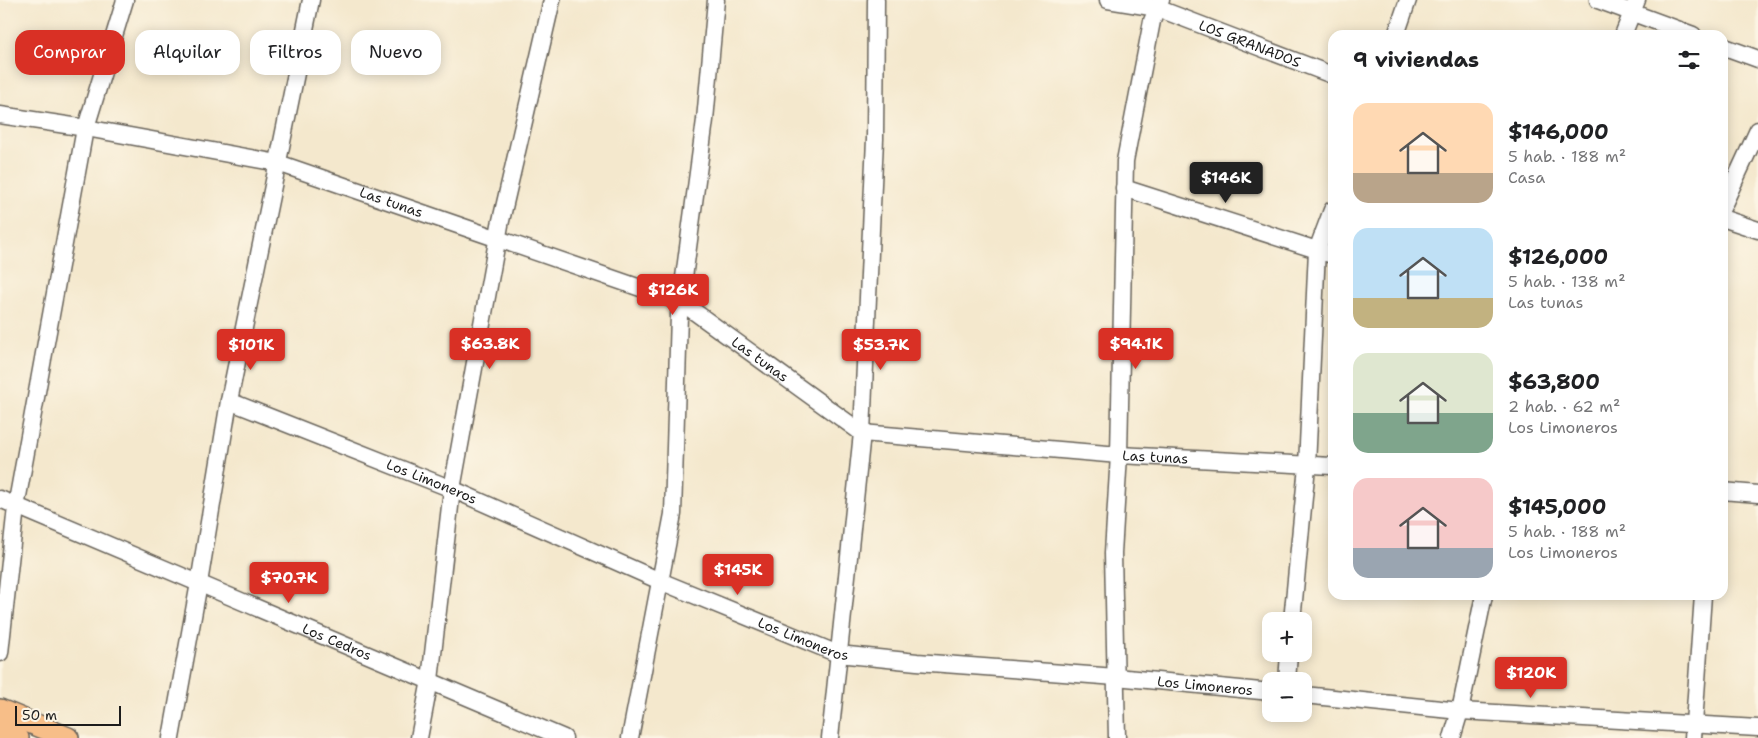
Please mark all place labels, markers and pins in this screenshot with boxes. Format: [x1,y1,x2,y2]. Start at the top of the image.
pin: $146K [1191,162,1261,204]
pin: $126K [638,274,708,316]
pin: $101K [216,328,286,371]
pin: $63.8K [449,328,531,370]
pin: $53.7K [840,328,922,371]
pin: $94.1K [1095,328,1177,370]
pin: $145K [703,554,773,596]
pin: $70.7K [248,562,330,604]
pin: $120K [1496,656,1566,699]

